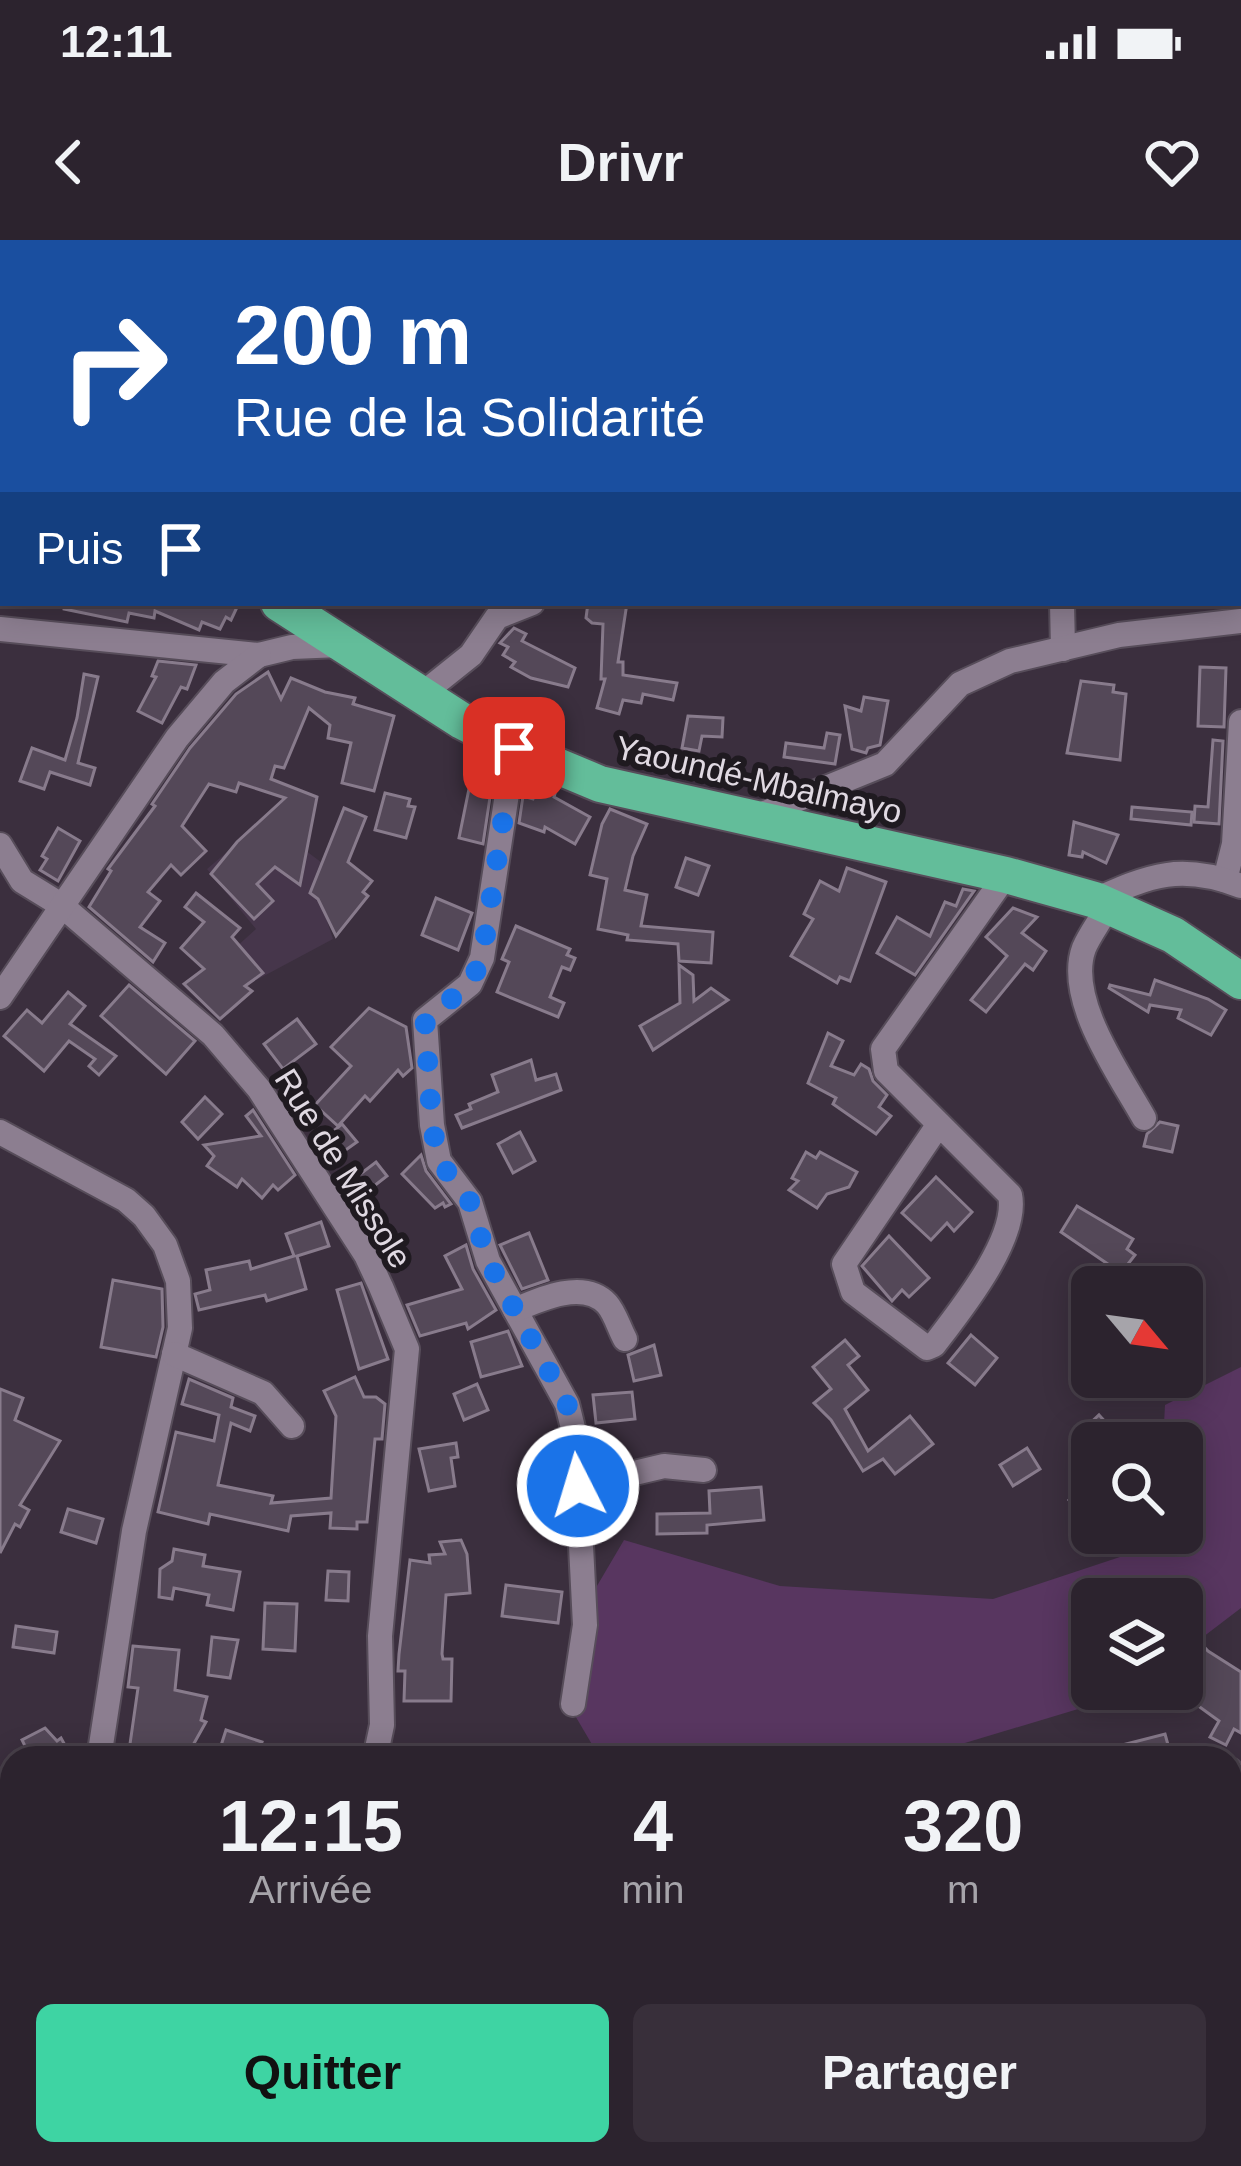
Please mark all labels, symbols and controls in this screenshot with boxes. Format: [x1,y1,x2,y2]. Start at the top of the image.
text: 12:11 [60,16,173,67]
icon: back [36,129,102,195]
icon: heart [1139,129,1205,195]
text: Drivr [557,132,684,192]
icon: right [36,288,192,444]
text: 200 m [234,288,472,382]
text: Rue de la Solidarité [234,387,705,447]
icon: arrive [148,516,214,582]
text: Puis [36,523,124,574]
pin [463,697,565,799]
icon: arrive [481,715,547,781]
street label: Yaoundé-Mbalmayo [612,729,906,830]
street label: Rue de Missole [268,1062,420,1275]
north arrow [1071,1266,1203,1398]
map controls [1071,1266,1203,1710]
button: search [1071,1422,1203,1554]
position arrow [515,1423,641,1549]
button: layers [1071,1578,1203,1710]
text: 12:15 [219,1786,403,1866]
text: 4 [633,1786,673,1866]
text: 320 [903,1786,1023,1866]
text: Arrivée [249,1868,373,1911]
text: min [622,1868,684,1911]
text: m [947,1868,979,1911]
button: Quitter [36,2004,609,2142]
button: Partager [633,2004,1206,2142]

